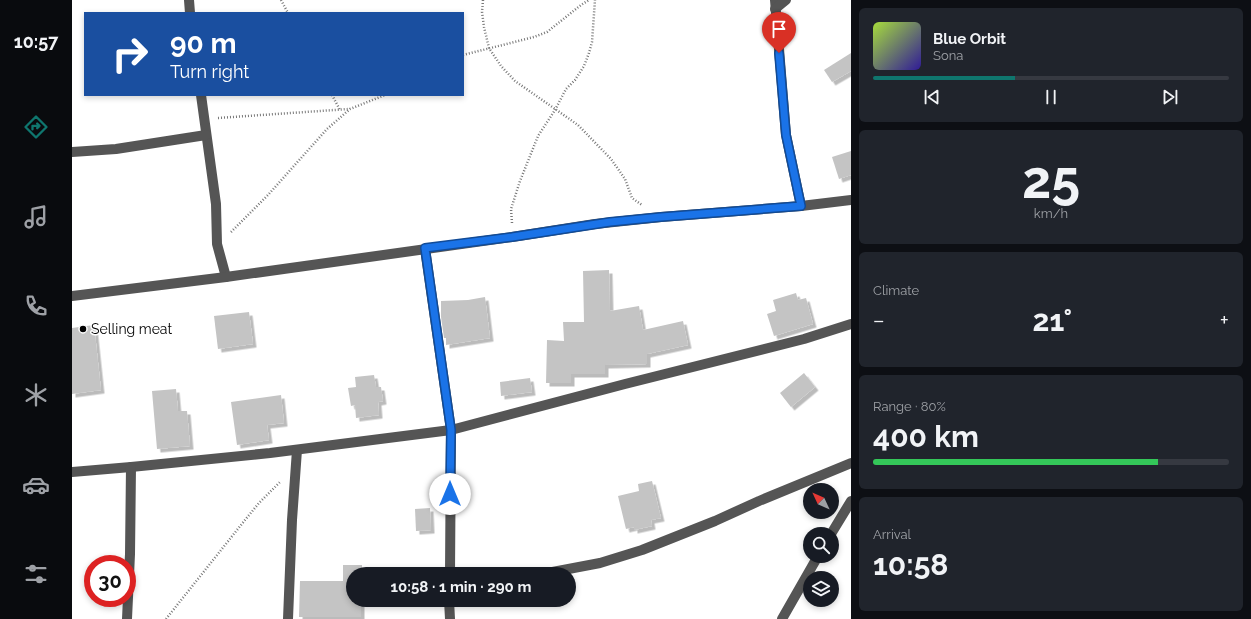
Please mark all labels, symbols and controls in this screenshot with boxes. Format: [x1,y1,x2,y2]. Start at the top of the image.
pin [762,12,796,53]
icon: arrive [768,18,790,40]
text: 90 m [170,27,236,60]
icon: right [104,28,156,80]
text: Blue Orbit [933,30,1006,48]
text: 10:57 [14,31,58,52]
text: Sona [933,48,963,63]
text: Turn right [170,61,249,82]
icon: previous [921,86,943,108]
icon: pause [1040,86,1062,108]
icon: next [1159,86,1181,108]
icon: directions [22,113,50,141]
text: 25 [1022,149,1080,210]
icon: music [22,203,50,231]
text: km/h [1034,206,1068,221]
text: Climate [873,283,919,298]
icon: phone [22,292,50,320]
text: 21° [1033,303,1072,338]
text: − [873,307,885,333]
text: + [1220,307,1229,333]
place label: Selling meat [91,321,172,337]
marker: Selling meat [78,324,88,334]
icon: climate [22,381,50,409]
text: Range · 80% [873,399,946,414]
text: 400 km [873,419,979,454]
icon: car [22,471,50,499]
position arrow [429,473,471,515]
north arrow [803,483,839,519]
map controls [803,483,839,607]
button: search [803,527,839,563]
text: Arrival [873,527,911,542]
text: 10:58 [873,547,948,582]
speed limit sign: 30 [84,555,136,607]
icon: filters [22,560,50,588]
button: layers [803,571,839,607]
text: 10:58 · 1 min · 290 m [391,578,531,596]

